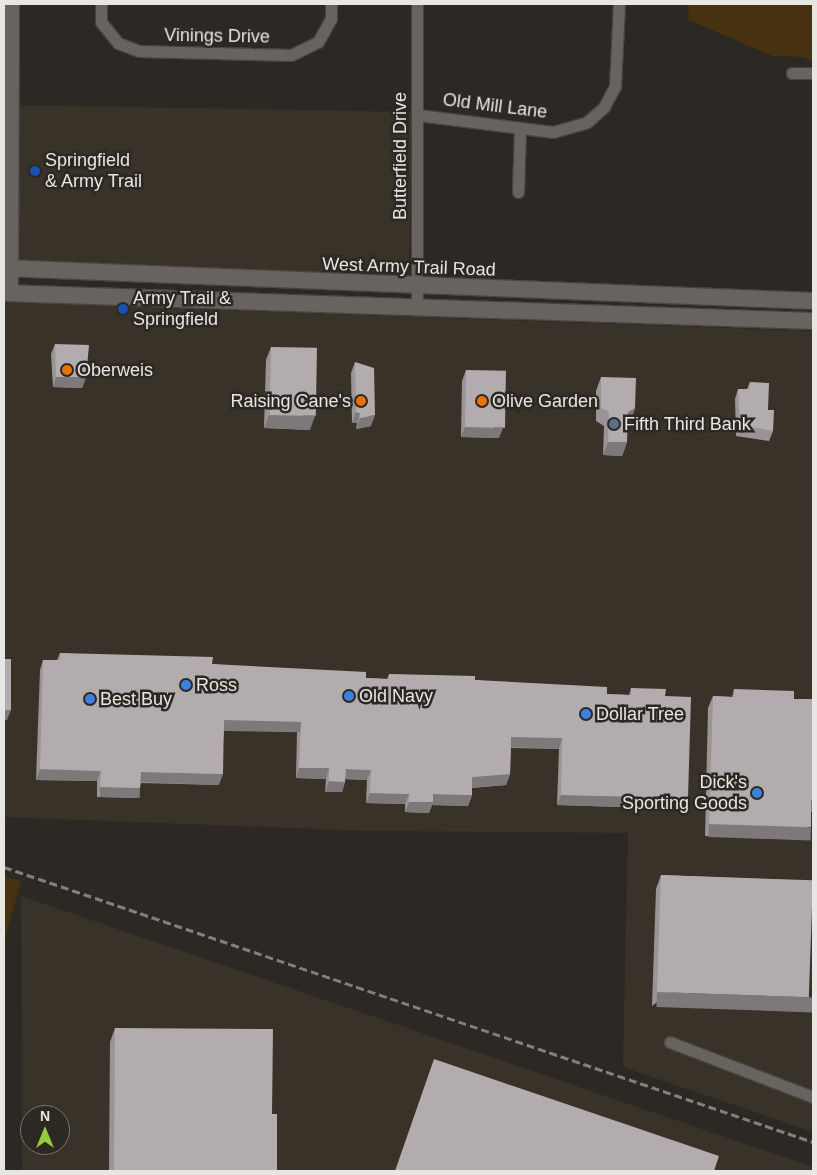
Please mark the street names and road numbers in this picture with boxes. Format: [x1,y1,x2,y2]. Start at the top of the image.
street label: Vinings Drive [164,24,270,48]
street label: Old Mill Lane [442,89,548,123]
street label: Butterfield Drive [389,92,411,220]
street label: West Army Trail Road [321,253,497,281]

